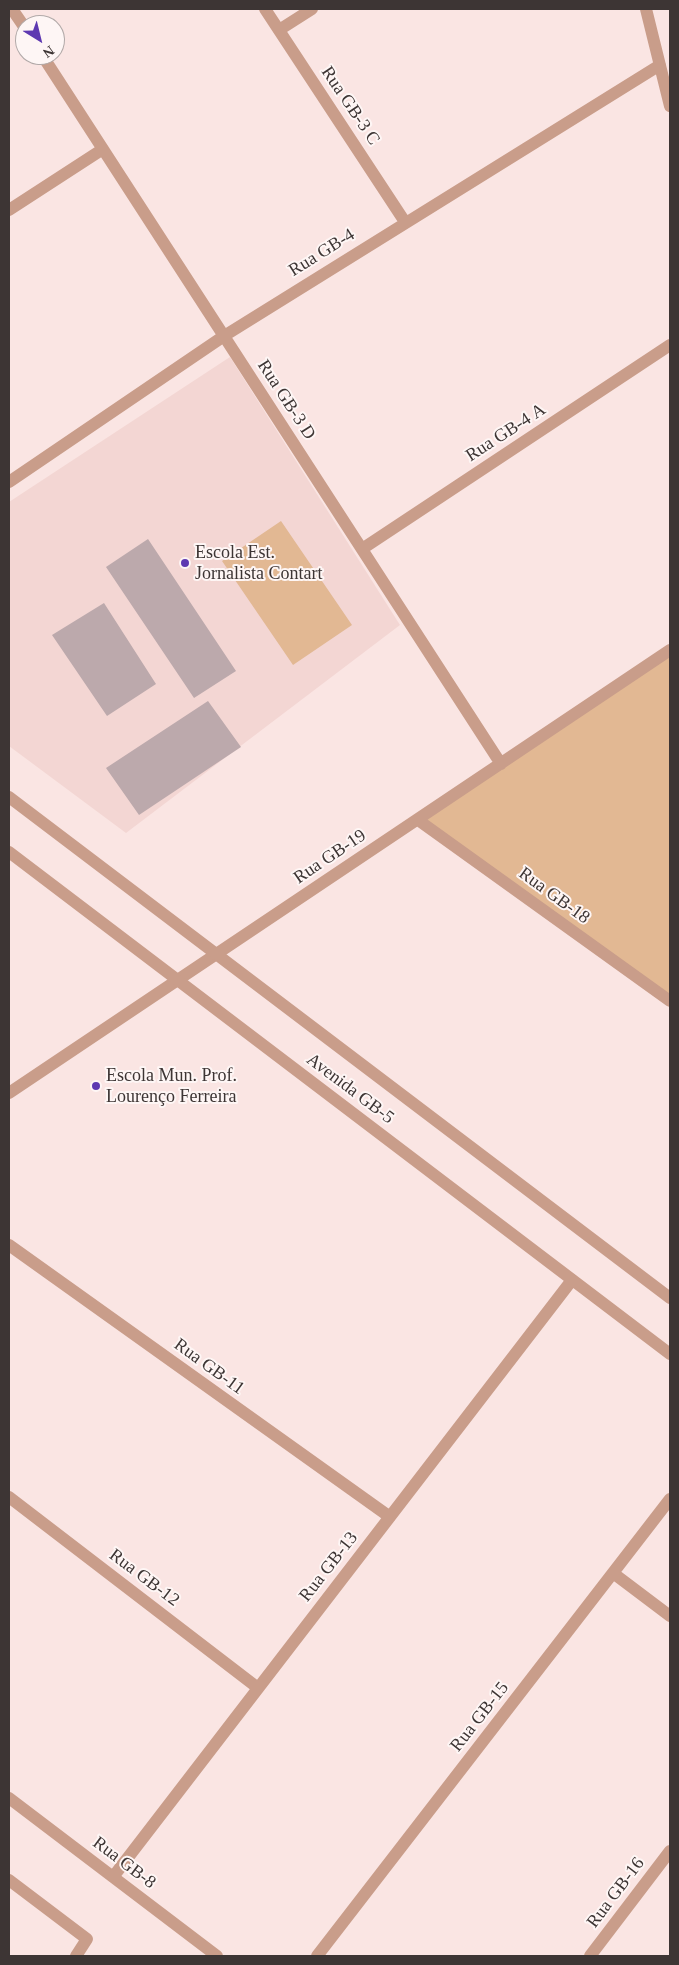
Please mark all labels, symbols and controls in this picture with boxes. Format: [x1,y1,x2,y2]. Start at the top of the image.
north arrow [15,15,65,65]
text: N [40,43,57,61]
street label: Rua GB-3 C [316,63,384,149]
street label: Rua GB-4 [285,224,359,282]
street label: Rua GB-3 D [252,356,320,444]
street label: Rua GB-4 A [462,399,550,467]
place label: Escola Est. Jornalista Contart [195,542,322,584]
marker: Escola Est. Jornalista Contart [179,557,191,569]
street label: Rua GB-19 [290,825,370,889]
street label: Rua GB-18 [514,863,594,929]
street label: Avenida GB-5 [302,1049,398,1129]
place label: Escola Mun. Prof. Lourenço Ferreira [106,1065,237,1108]
marker: Escola Mun. Prof. Lourenço Ferreira [90,1080,102,1092]
street label: Rua GB-11 [170,1334,248,1400]
street label: Rua GB-13 [295,1528,363,1606]
street label: Rua GB-12 [105,1545,183,1611]
street label: Rua GB-15 [446,1678,514,1756]
street label: Rua GB-8 [88,1832,160,1894]
street label: Rua GB-16 [583,1854,649,1932]

